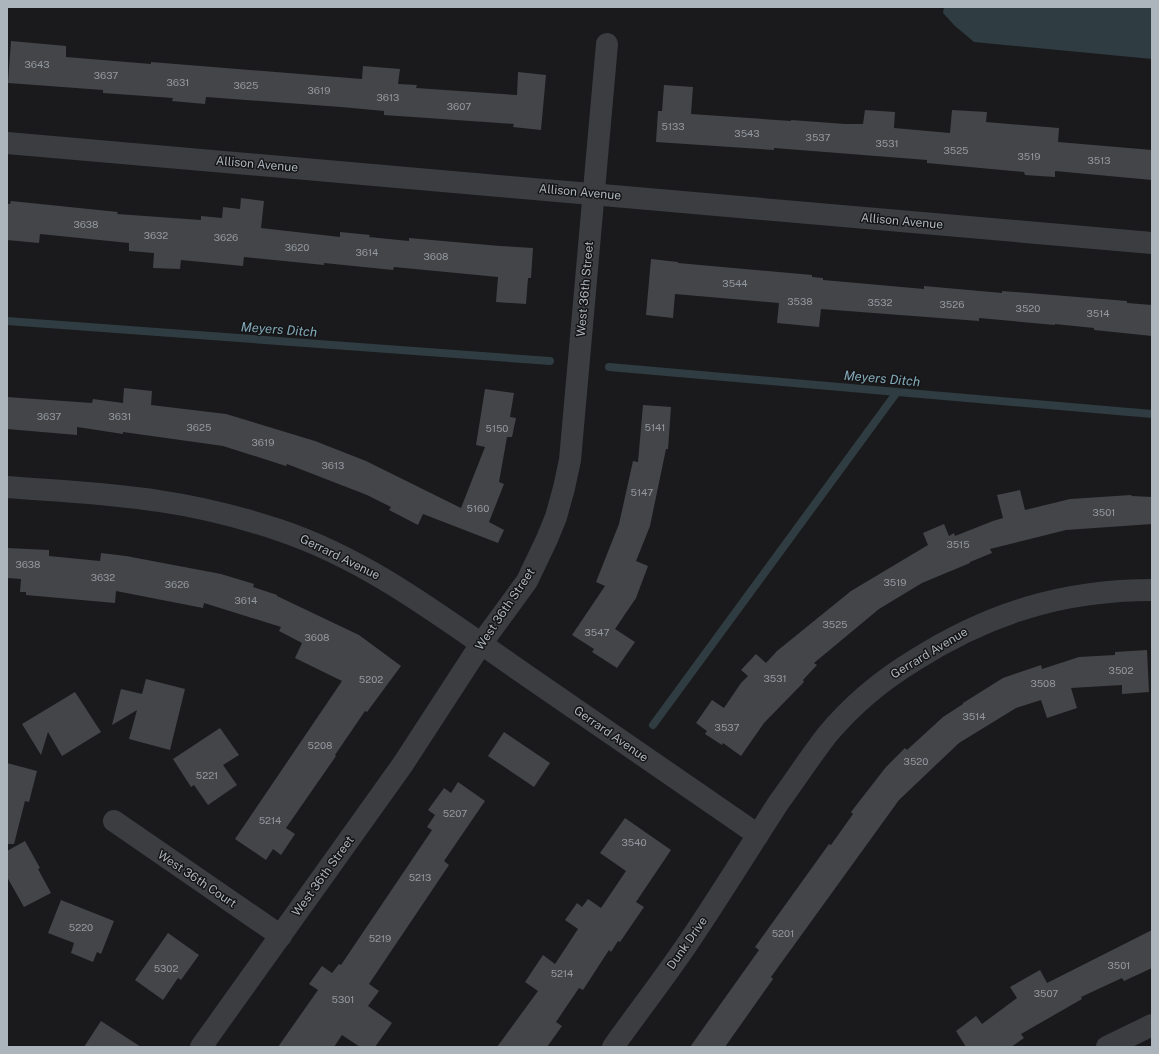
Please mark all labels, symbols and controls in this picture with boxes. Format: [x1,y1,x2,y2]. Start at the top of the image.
house number: 3643 [24,58,50,70]
house number: 3637 [94,69,118,81]
house number: 3631 [167,76,189,88]
house number: 3625 [234,79,258,91]
house number: 3619 [308,84,330,96]
house number: 3613 [377,91,399,103]
house number: 3607 [447,100,471,112]
house number: 5133 [661,120,685,132]
house number: 3543 [734,127,760,139]
house number: 3537 [806,131,830,143]
house number: 3531 [875,137,899,149]
house number: 3525 [943,144,969,156]
house number: 3519 [1017,150,1041,162]
street label: Allison Avenue [215,153,299,175]
house number: 3513 [1087,154,1111,166]
street label: Allison Avenue [538,181,622,203]
street label: Allison Avenue [860,210,944,232]
house number: 3638 [73,218,99,230]
house number: 3632 [144,229,168,241]
house number: 3626 [214,231,238,243]
street label: West 36th Street [574,240,596,337]
house number: 3620 [285,241,309,253]
house number: 3614 [356,246,378,258]
house number: 3608 [424,250,448,262]
house number: 3544 [722,277,748,289]
house number: 3538 [787,295,813,307]
house number: 3532 [868,296,893,308]
house number: 3526 [940,298,964,310]
house number: 3520 [1016,302,1040,314]
house number: 3514 [1086,307,1110,319]
water label: Meyers Ditch [240,319,318,340]
water label: Meyers Ditch [843,368,921,389]
house number: 3637 [37,410,61,422]
house number: 3631 [109,410,131,422]
house number: 3625 [187,421,211,433]
house number: 5141 [645,421,665,433]
house number: 5150 [485,422,509,434]
house number: 3619 [252,436,274,448]
house number: 3613 [322,459,344,471]
house number: 5147 [631,486,653,498]
house number: 5160 [467,502,489,514]
house number: 3501 [1093,506,1115,518]
street label: Gerrard Avenue [298,532,382,583]
house number: 3515 [946,538,970,550]
house number: 3638 [15,558,41,570]
street label: West 36th Street [472,565,538,653]
house number: 3632 [91,571,115,583]
house number: 3519 [883,576,907,588]
house number: 3626 [165,578,189,590]
house number: 3614 [235,594,257,606]
house number: 3525 [822,618,848,630]
street label: Gerrard Avenue [888,624,970,681]
house number: 3547 [585,626,610,638]
house number: 3608 [305,631,329,643]
house number: 3502 [1109,664,1133,676]
house number: 3531 [763,672,787,684]
house number: 5202 [359,673,383,685]
house number: 3508 [1030,677,1056,689]
street label: Gerrard Avenue [571,703,651,765]
house number: 3514 [962,710,986,722]
house number: 3537 [715,721,739,733]
house number: 5208 [308,739,332,751]
house number: 3520 [904,755,928,767]
house number: 5221 [196,769,218,781]
house number: 5207 [443,807,467,819]
house number: 5214 [259,814,281,826]
street label: West 36th Street [289,833,357,919]
house number: 3540 [621,836,647,848]
street label: West 36th Court [155,848,239,911]
house number: 5213 [409,871,431,883]
street label: Dunk Drive [664,914,710,972]
house number: 5220 [69,921,93,933]
house number: 5201 [772,927,794,939]
house number: 5219 [369,932,391,944]
house number: 3501 [1108,959,1130,971]
house number: 5302 [154,962,178,974]
house number: 5214 [551,967,573,979]
house number: 3507 [1034,987,1058,999]
house number: 5301 [332,993,354,1005]

